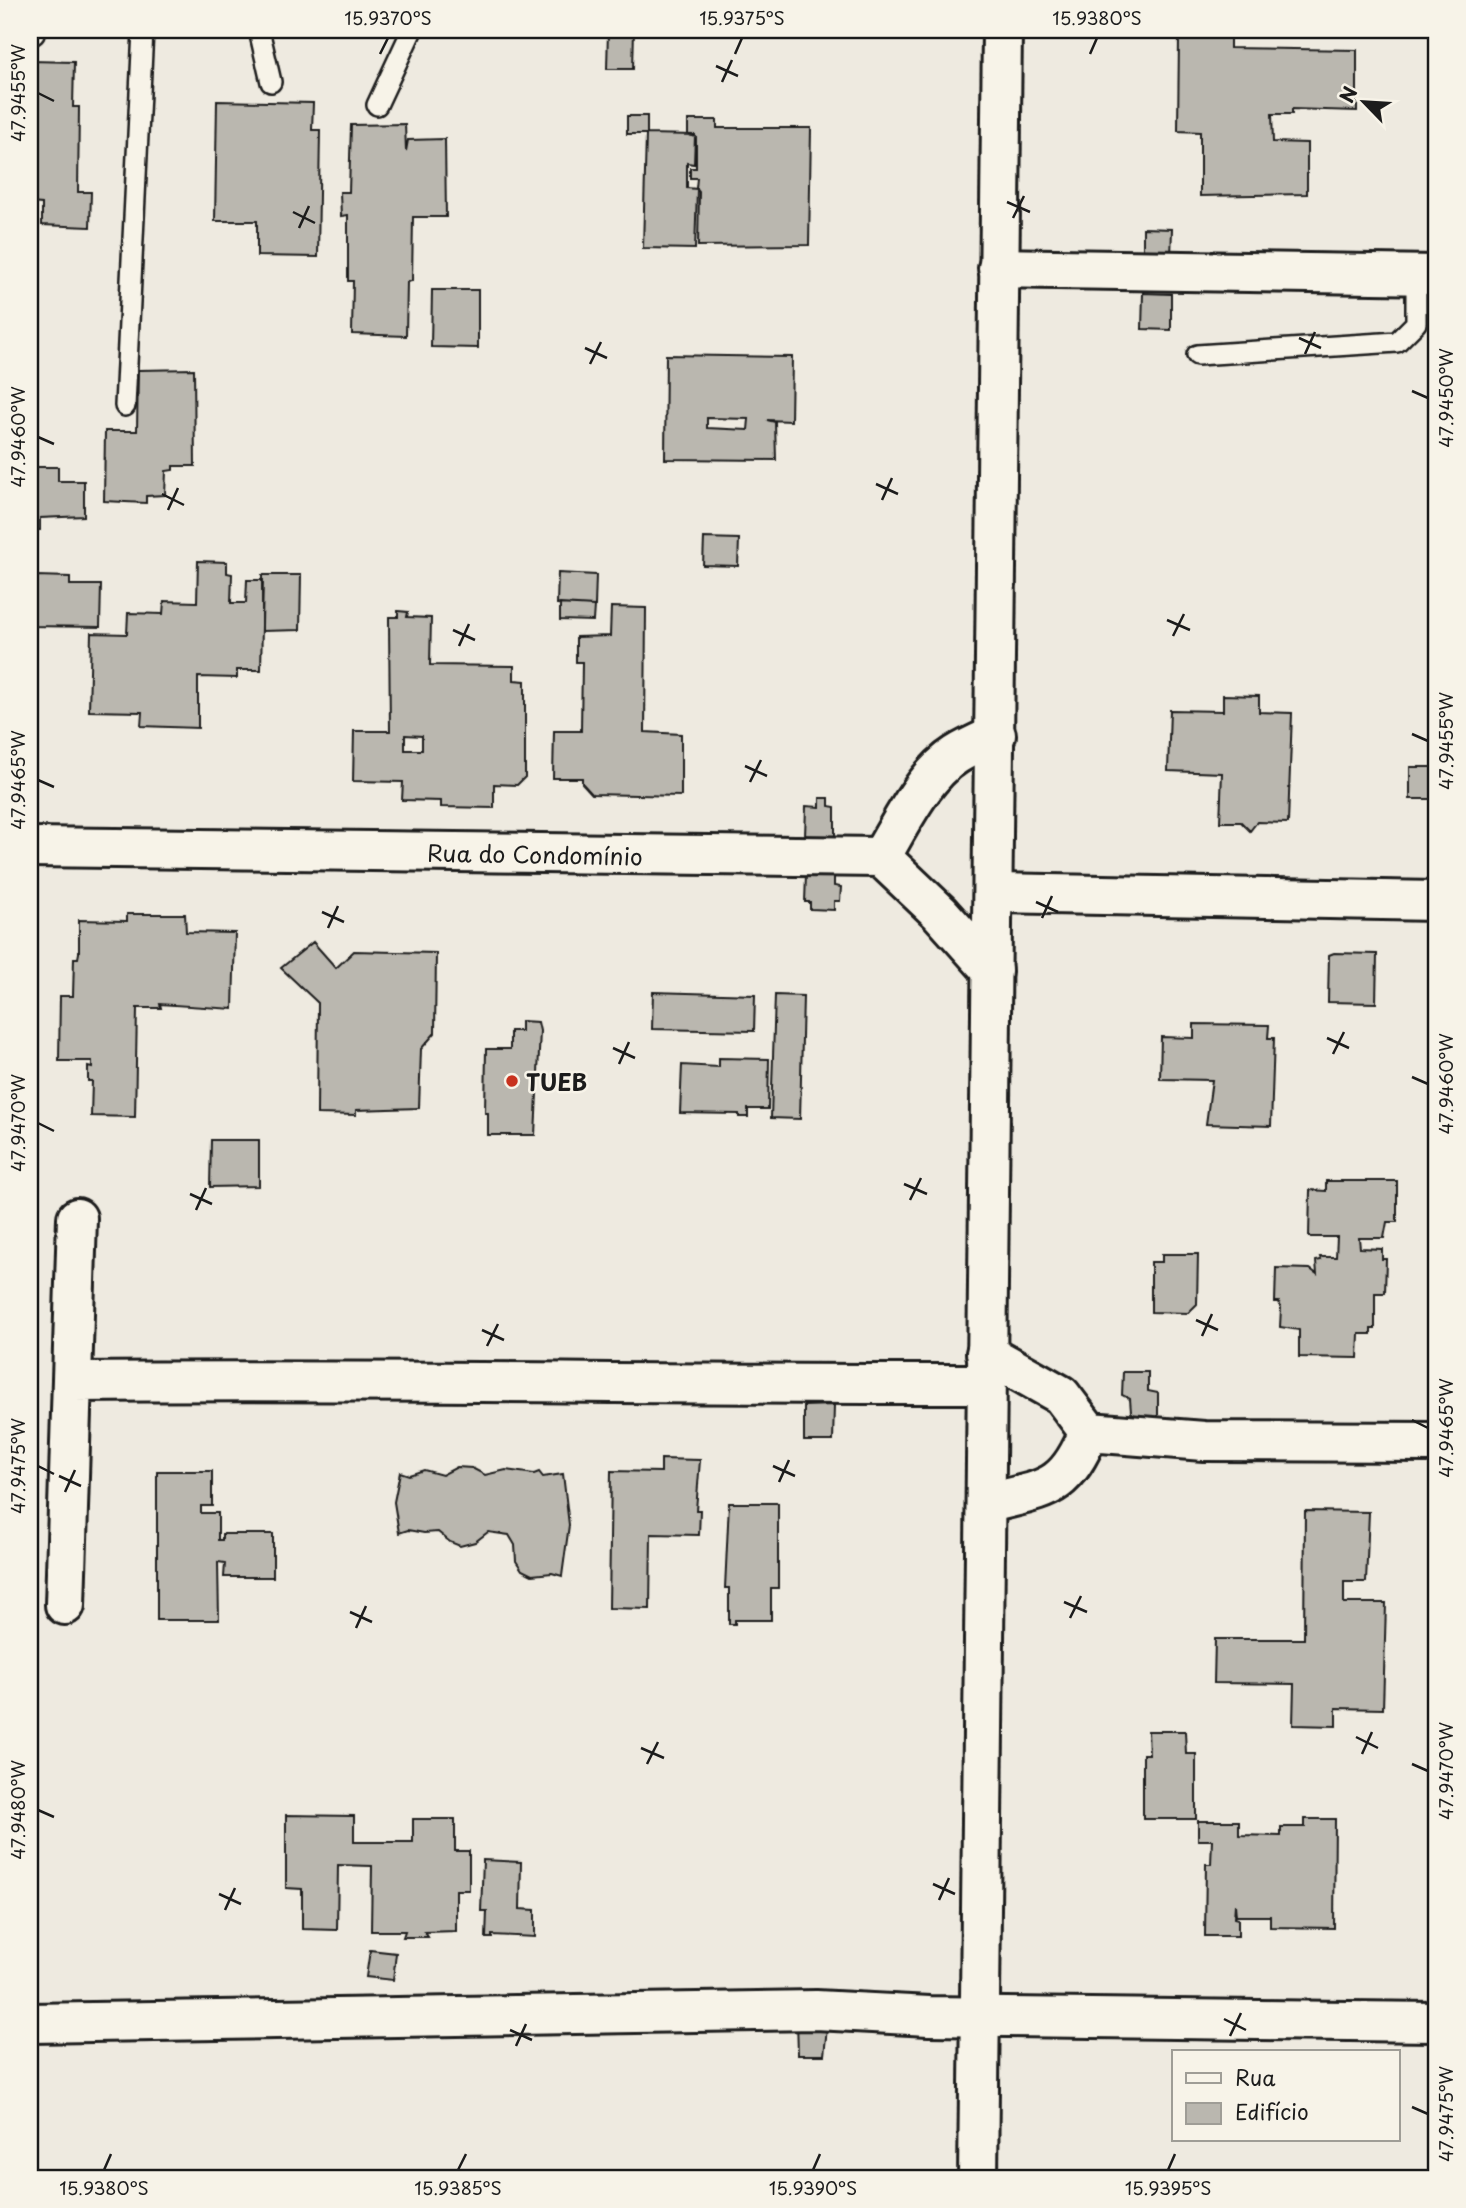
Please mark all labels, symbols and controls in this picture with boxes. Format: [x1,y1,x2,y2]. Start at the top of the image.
text: 15.9370°S [344,4,432,31]
text: 15.9375°S [699,4,785,31]
text: 15.9380°S [1052,4,1142,31]
text: 47.9455°W [4,43,31,142]
north arrow [1330,66,1400,136]
text: N [1332,82,1364,107]
text: 47.9450°W [1432,348,1459,448]
text: 47.9460°W [4,386,31,488]
text: 47.9455°W [1432,691,1459,790]
text: 47.9465°W [4,730,31,830]
street label: Rua do Condomínio [427,835,643,873]
text: 47.9460°W [1432,1033,1459,1135]
place label: TUEB [526,1064,587,1099]
marker: TUEB [504,1073,520,1089]
text: 47.9470°W [4,1074,31,1172]
text: 47.9465°W [1432,1378,1459,1478]
text: 47.9475°W [4,1417,31,1514]
text: 47.9470°W [1432,1722,1459,1820]
text: 47.9480°W [4,1760,31,1860]
legend [1172,2050,1400,2142]
text: Rua [1235,2061,1276,2093]
text: 47.9475°W [1432,2065,1459,2162]
text: Edifício [1235,2095,1309,2127]
text: 15.9380°S [59,2174,149,2201]
text: 15.9385°S [414,2174,502,2201]
text: 15.9390°S [769,2174,857,2201]
text: 15.9395°S [1125,2174,1211,2201]

